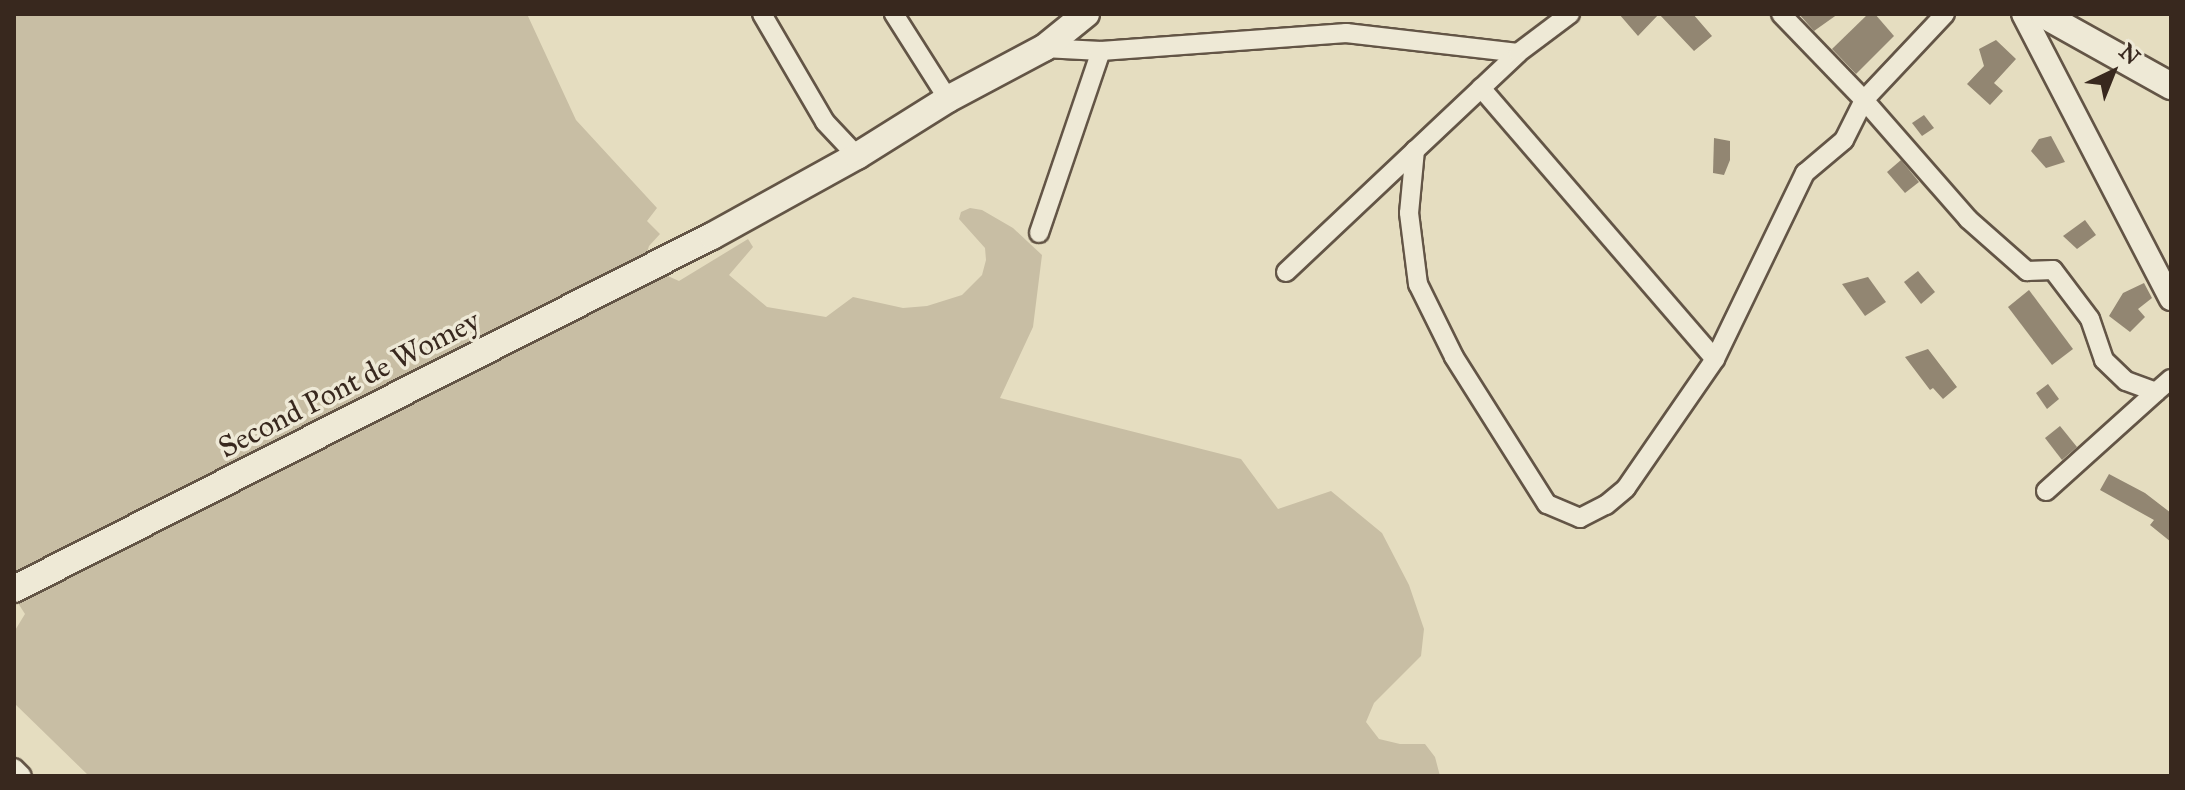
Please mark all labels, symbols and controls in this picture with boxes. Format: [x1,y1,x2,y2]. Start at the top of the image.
north arrow [2073,32,2153,112]
text: N [2114,38,2146,70]
street label: Second Pont de Womey [212,302,486,466]

